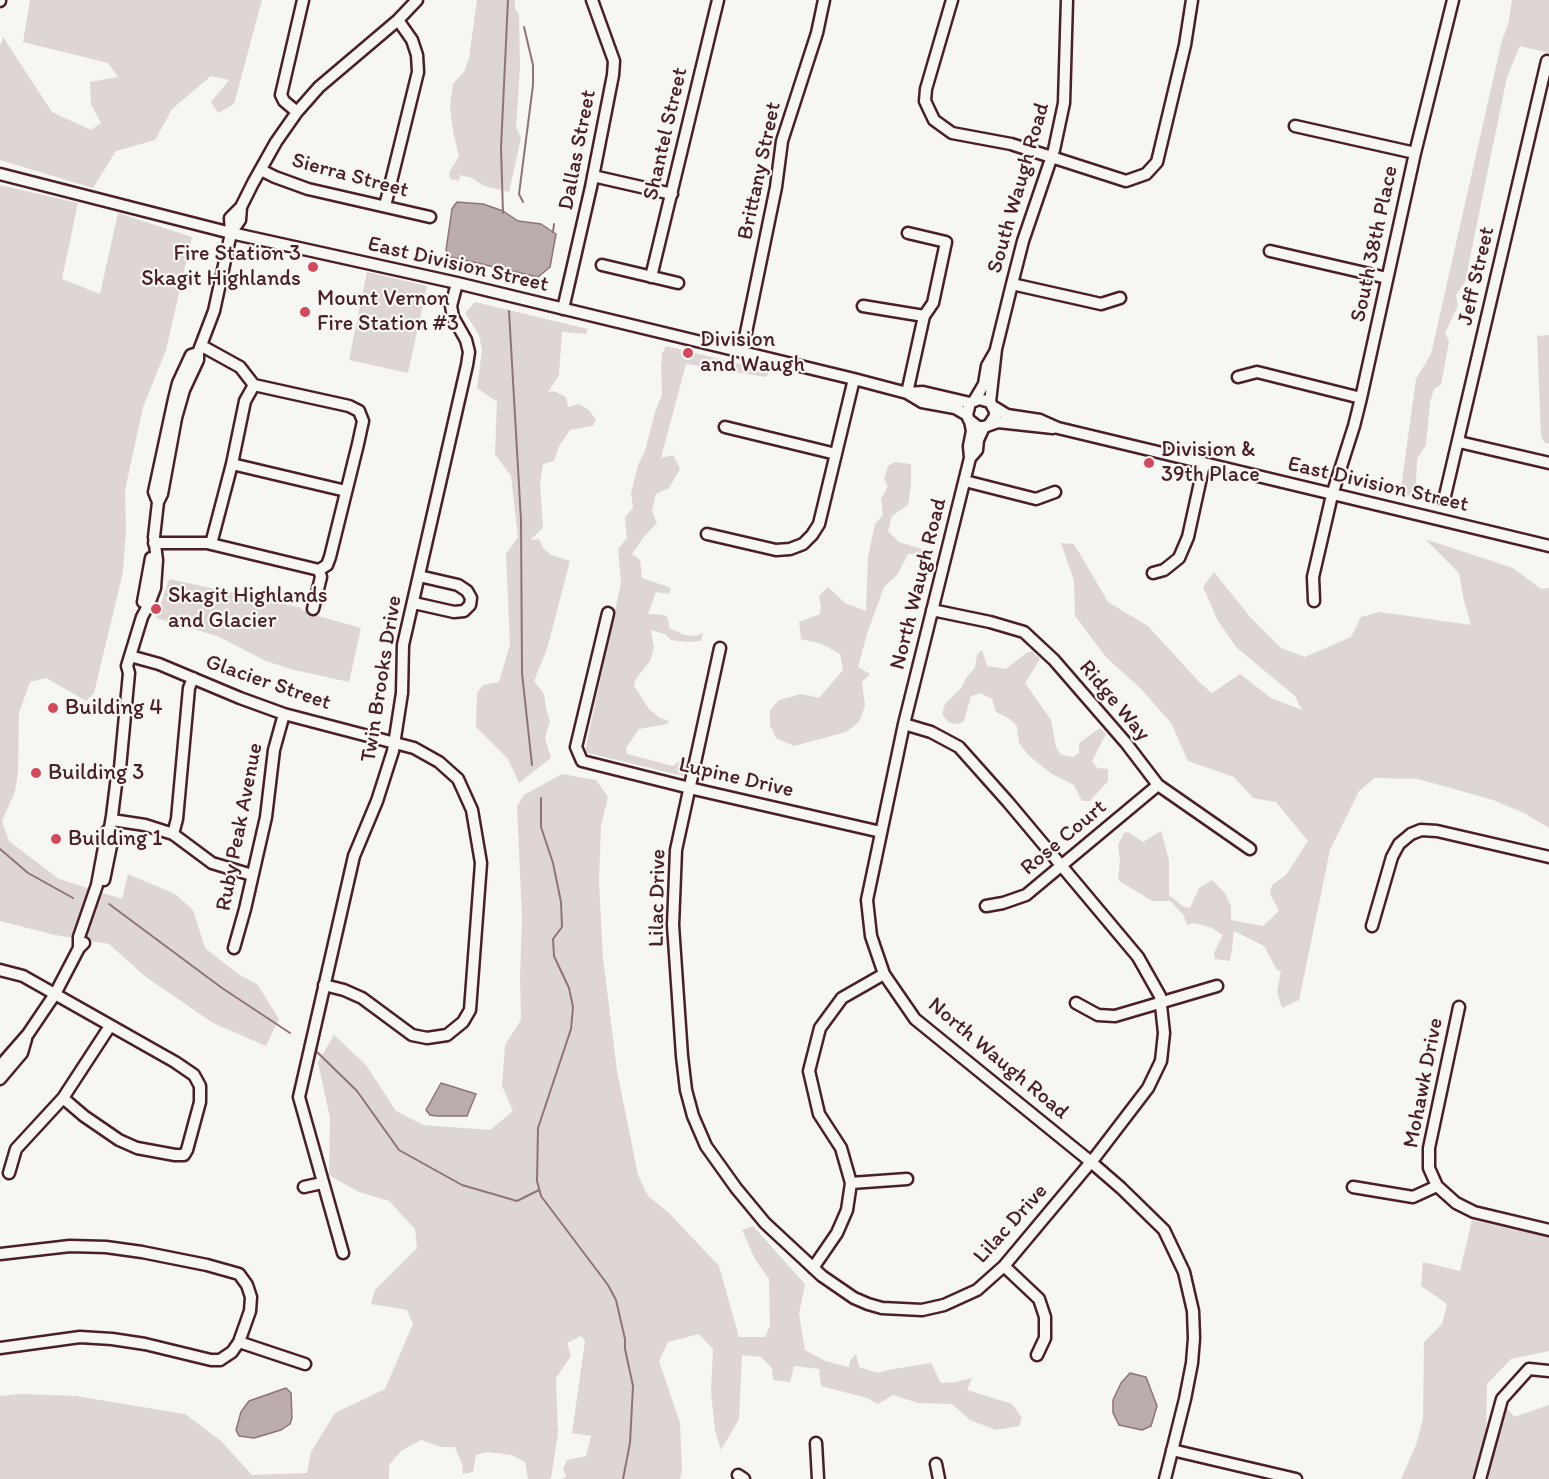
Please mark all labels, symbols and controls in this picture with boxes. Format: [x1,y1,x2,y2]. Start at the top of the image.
street label: Shantel Street [638,65,694,203]
street label: Dallas Street [553,87,603,213]
street label: Brittany Street [733,100,787,242]
street label: South Waugh Road [982,100,1056,276]
street label: Sierra Street [289,148,411,204]
street label: South 38th Place [1346,163,1404,325]
street label: Jeff Street [1453,224,1501,328]
street label: East Division Street [365,231,551,299]
place label: Fire Station 3 Skagit Highlands [141,241,301,292]
marker: Fire Station 3 Skagit Highlands [306,260,320,274]
place label: Mount Vernon Fire Station #3 [317,286,459,338]
marker: Mount Vernon Fire Station #3 [298,305,312,319]
place label: Division and Waugh [700,327,805,378]
marker: Division and Waugh [681,346,695,360]
place label: Division & 39th Place [1161,437,1260,488]
street label: East Division Street [1285,451,1471,519]
marker: Division & 39th Place [1142,456,1156,470]
street label: North Waugh Road [885,495,953,673]
place label: Skagit Highlands and Glacier [168,583,328,634]
street label: Twin Brooks Drive [356,594,408,764]
marker: Skagit Highlands and Glacier [149,602,163,616]
street label: Glacier Street [202,649,334,717]
street label: Ridge Way [1073,655,1155,747]
place label: Building 4 [65,695,163,721]
marker: Building 4 [46,701,60,715]
street label: Ruby Peak Avenue [211,741,269,913]
street label: Lupine Drive [676,752,796,804]
place label: Building 3 [48,760,144,786]
marker: Building 3 [29,766,43,780]
street label: Rose Court [1016,794,1112,882]
place label: Building 1 [68,826,163,852]
marker: Building 1 [49,832,63,846]
street label: Lilac Drive [644,849,672,947]
street label: North Waugh Road [922,992,1074,1126]
street label: Mohawk Drive [1398,1016,1450,1150]
street label: Lilac Drive [968,1179,1054,1269]

